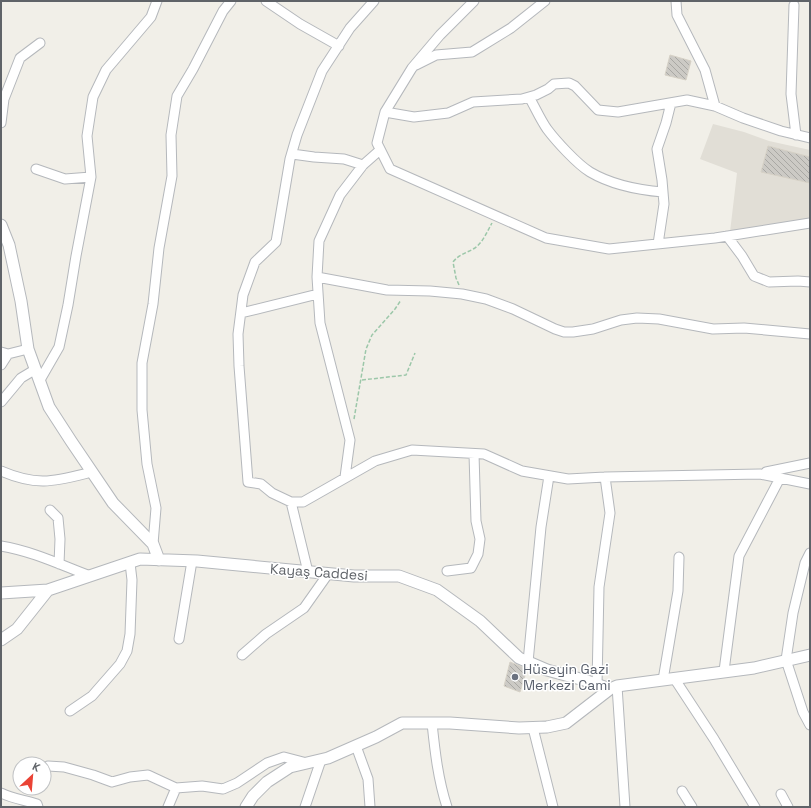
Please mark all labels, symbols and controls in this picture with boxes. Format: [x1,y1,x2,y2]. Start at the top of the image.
street label: Kayaş Caddesi [270,560,368,584]
place label: Hüseyin Gazi Merkezi Cami [523,660,611,694]
marker: Hüseyin Gazi Merkezi Cami [510,672,520,682]
north arrow [12,756,52,796]
text: K [30,759,43,775]

